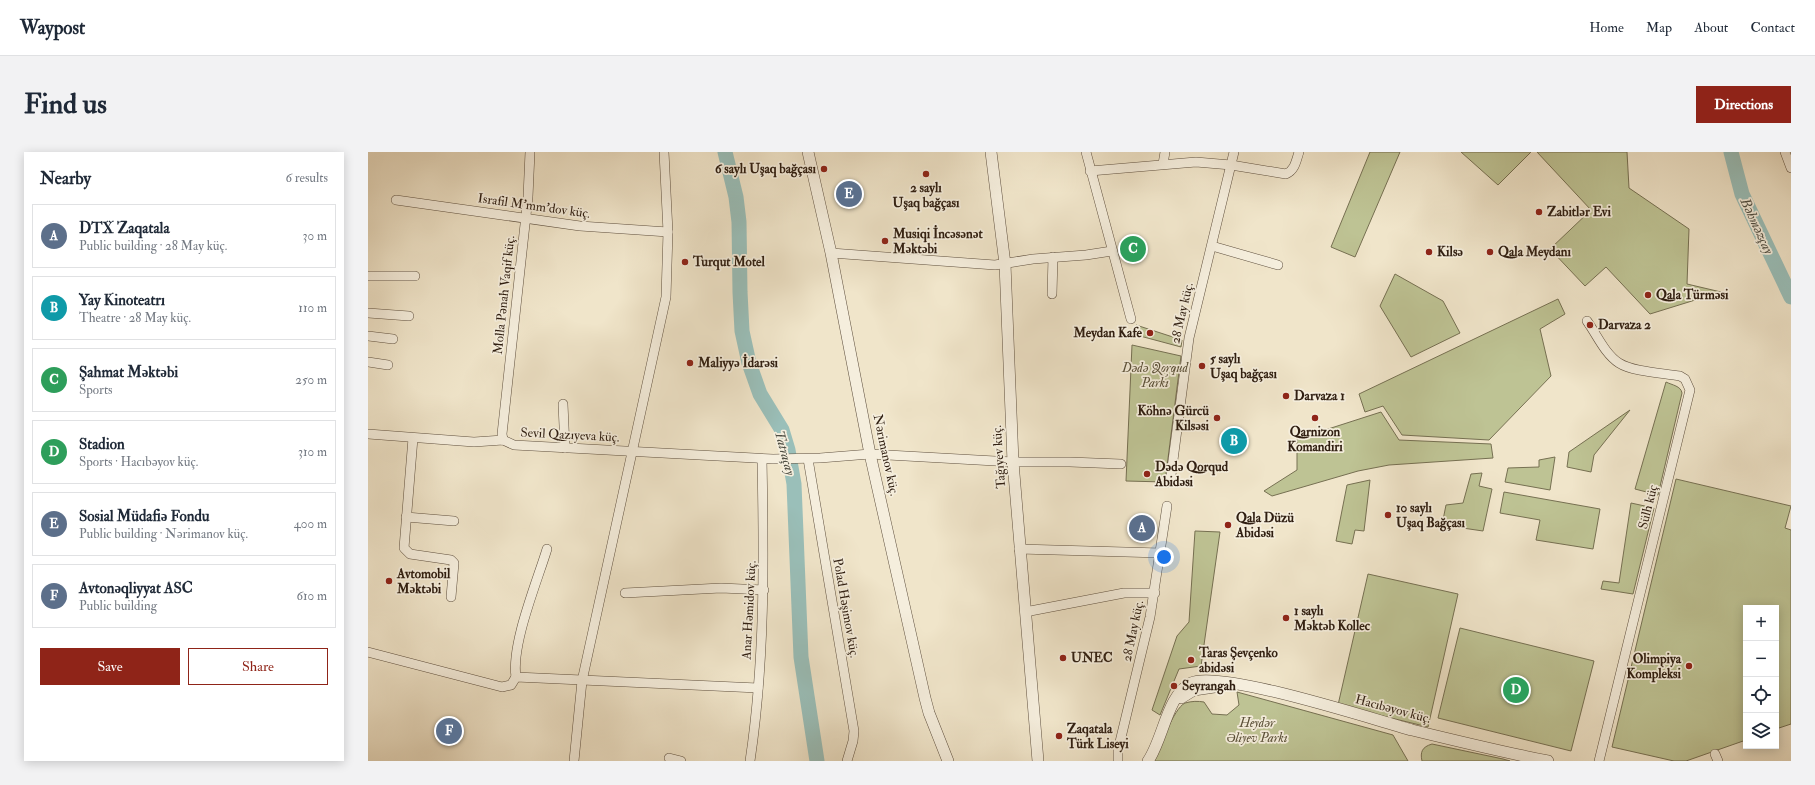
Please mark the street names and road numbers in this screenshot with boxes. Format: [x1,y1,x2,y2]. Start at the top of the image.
street label: Israfil M'mm'dov küç. [477,190,591,222]
street label: Molla Pənah Vaqif küç. [490,235,518,355]
street label: 28 May küç. [1167,281,1198,345]
street label: Nərimanov küç. [870,413,902,497]
street label: Sevil Qazıyeva küç. [520,424,620,447]
street label: Tağıyev küç. [989,425,1010,489]
street label: Sülh küç [1635,483,1661,531]
street label: Polad Həşimov küç. [829,557,863,659]
street label: Anar Həmidov küç. [738,560,760,661]
street label: 28 May küç. [1119,599,1148,663]
street label: Hacıbəyov küç. [1353,691,1433,728]

